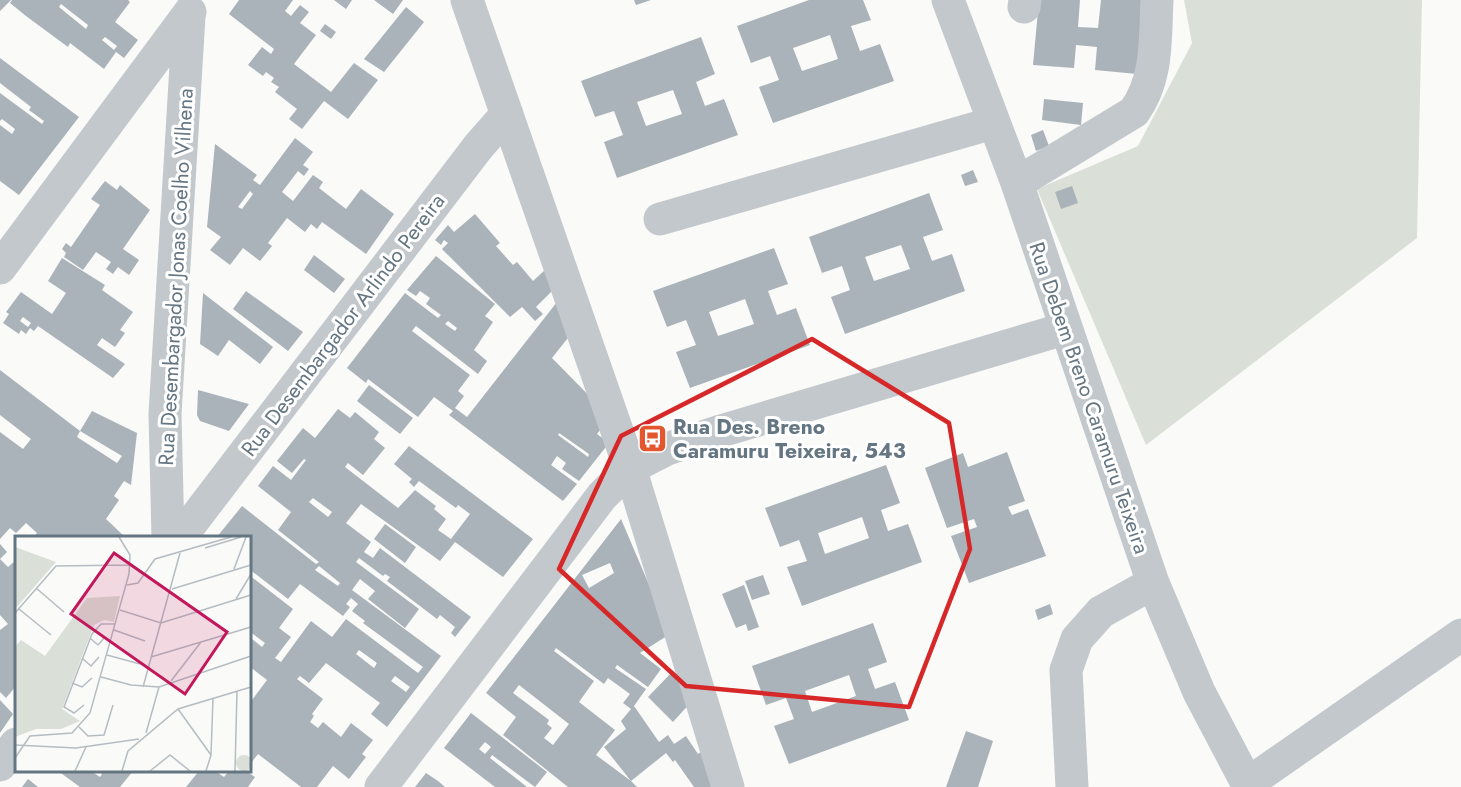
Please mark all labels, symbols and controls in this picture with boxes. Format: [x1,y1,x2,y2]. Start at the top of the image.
street label: Rua Desembargador Jonas Coelho Vilhena [151,88,201,466]
street label: Rua Desembargador Arlindo Pereira [234,187,452,463]
street label: Rua Debem Breno Caramuru Teixeira [1021,238,1157,558]
place label: Rua Des. Breno Caramuru Teixeira, 543 [673,412,906,466]
bus stop icon: Rua Des. Breno Caramuru Teixeira, 543 [636,423,668,455]
inset map [15,536,250,772]

